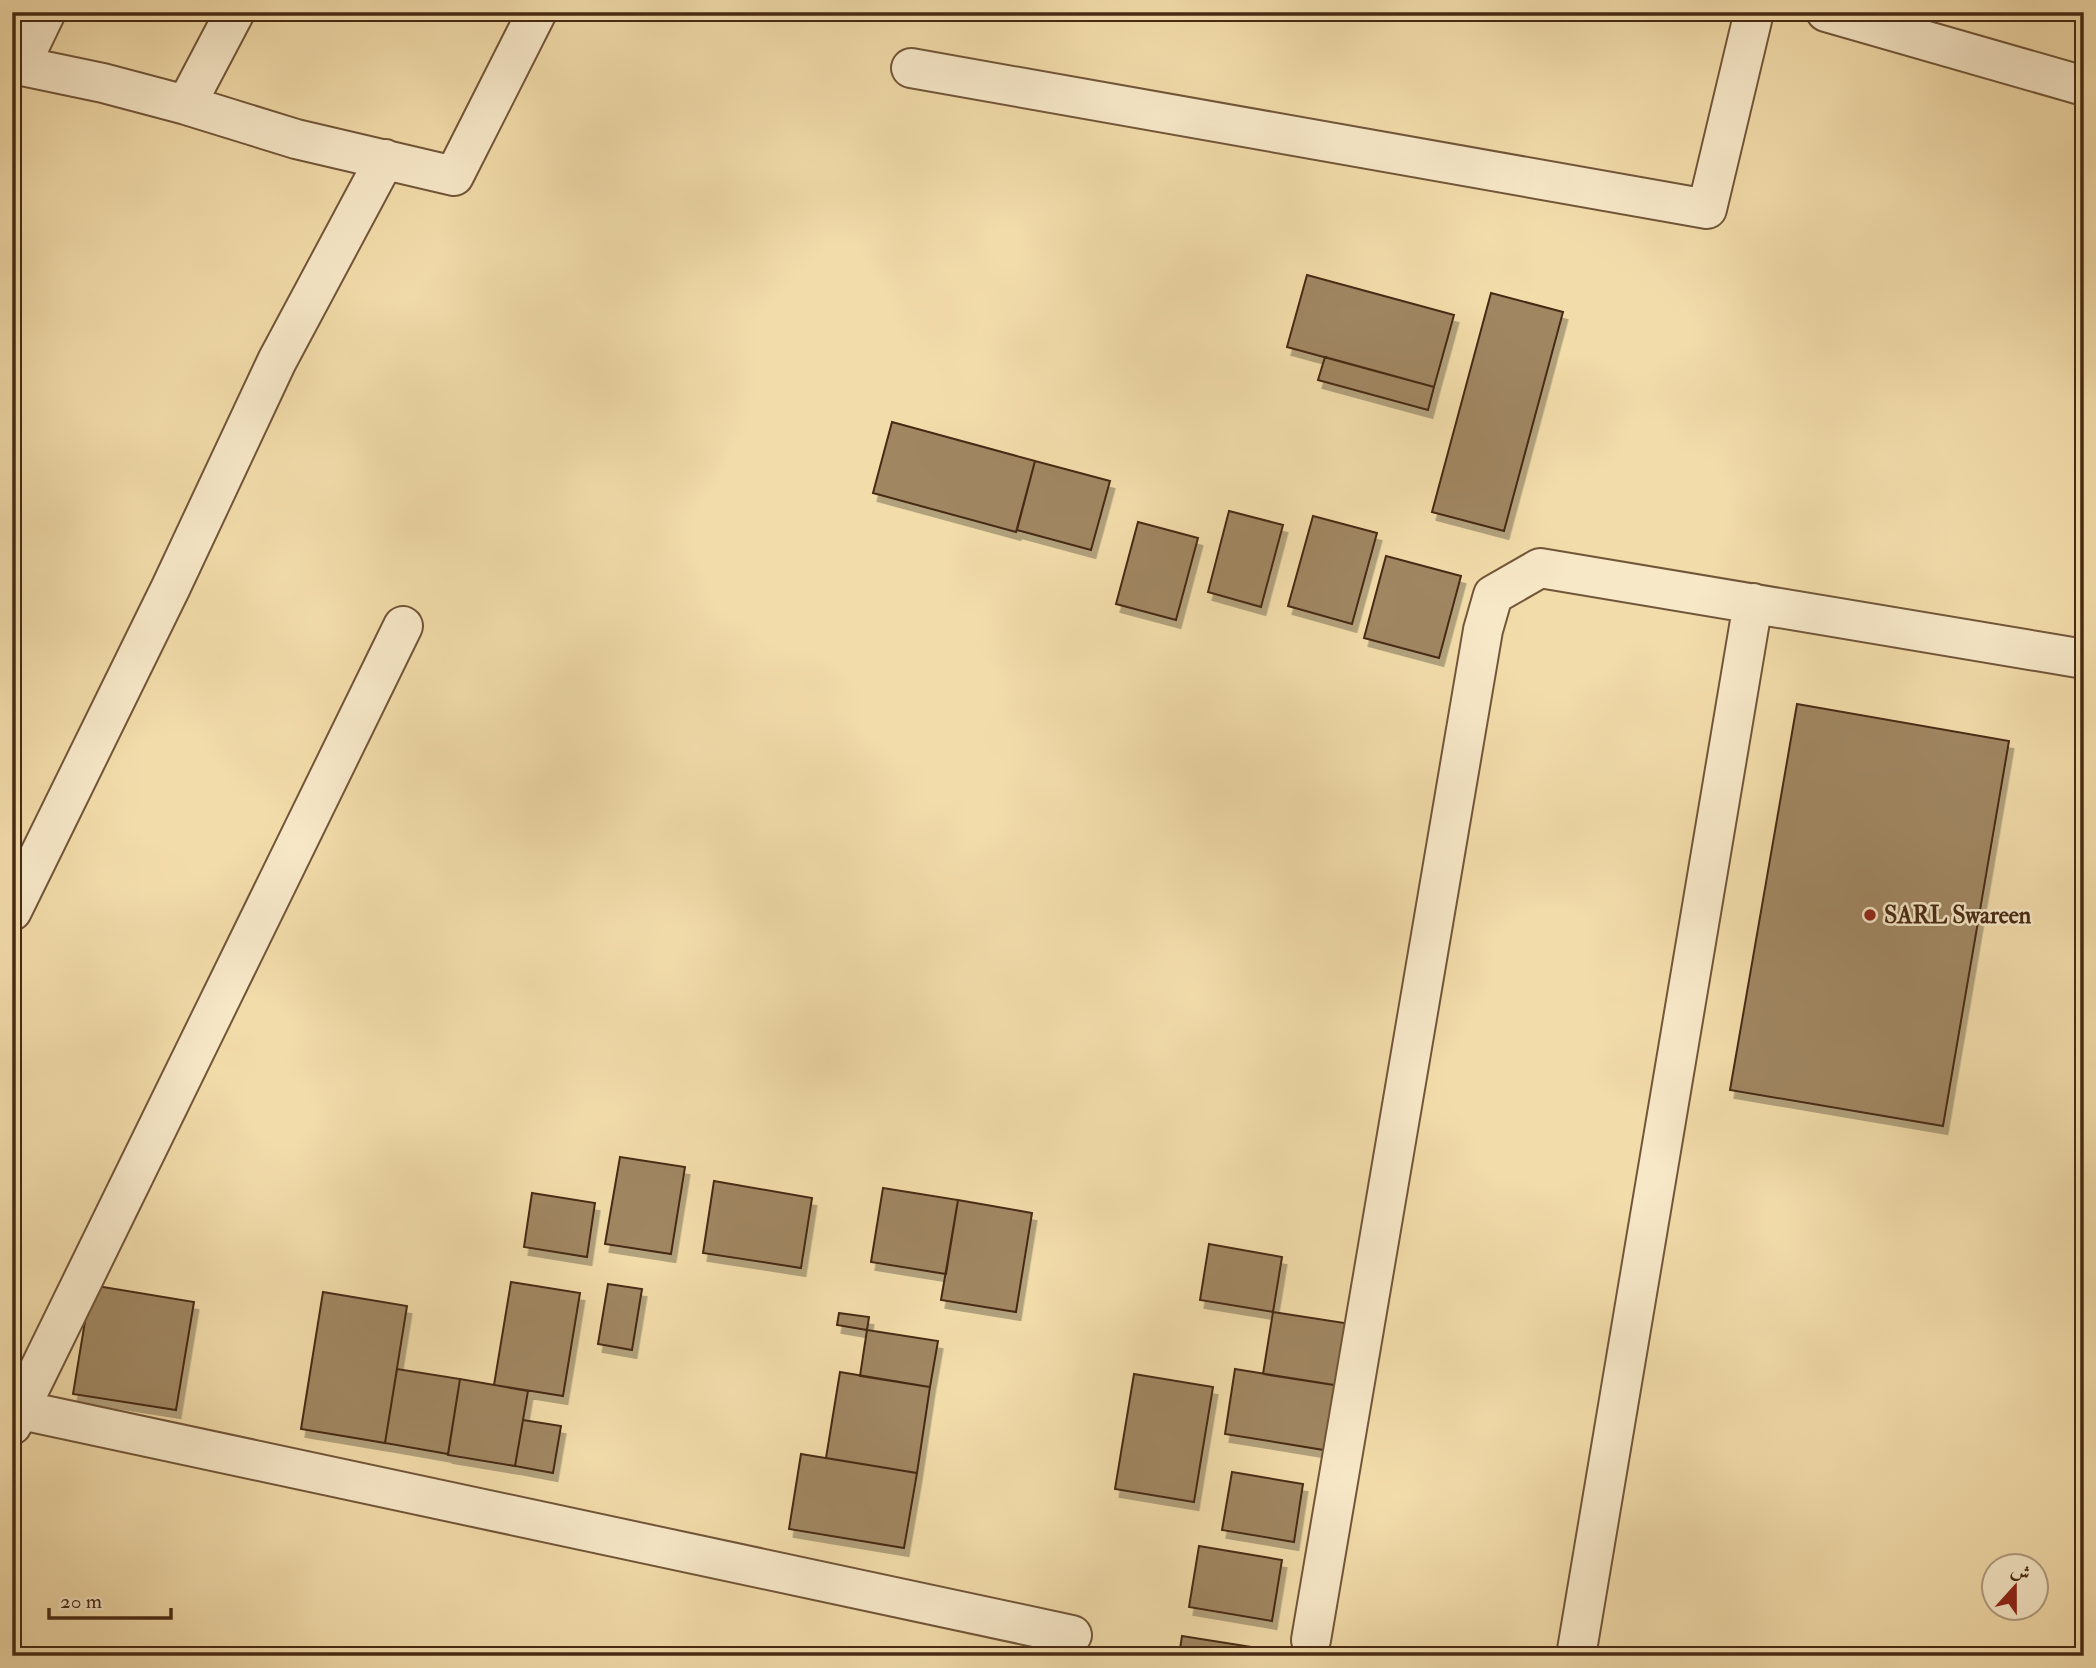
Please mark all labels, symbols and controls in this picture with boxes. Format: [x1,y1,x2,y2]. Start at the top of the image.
place label: SARL Swareen [1884,900,2032,931]
marker: SARL Swareen [1862,907,1878,923]
north arrow [1980,1552,2050,1622]
text: ش [2008,1557,2034,1587]
scale bar [49,1577,172,1621]
text: 20 m [60,1588,102,1615]

